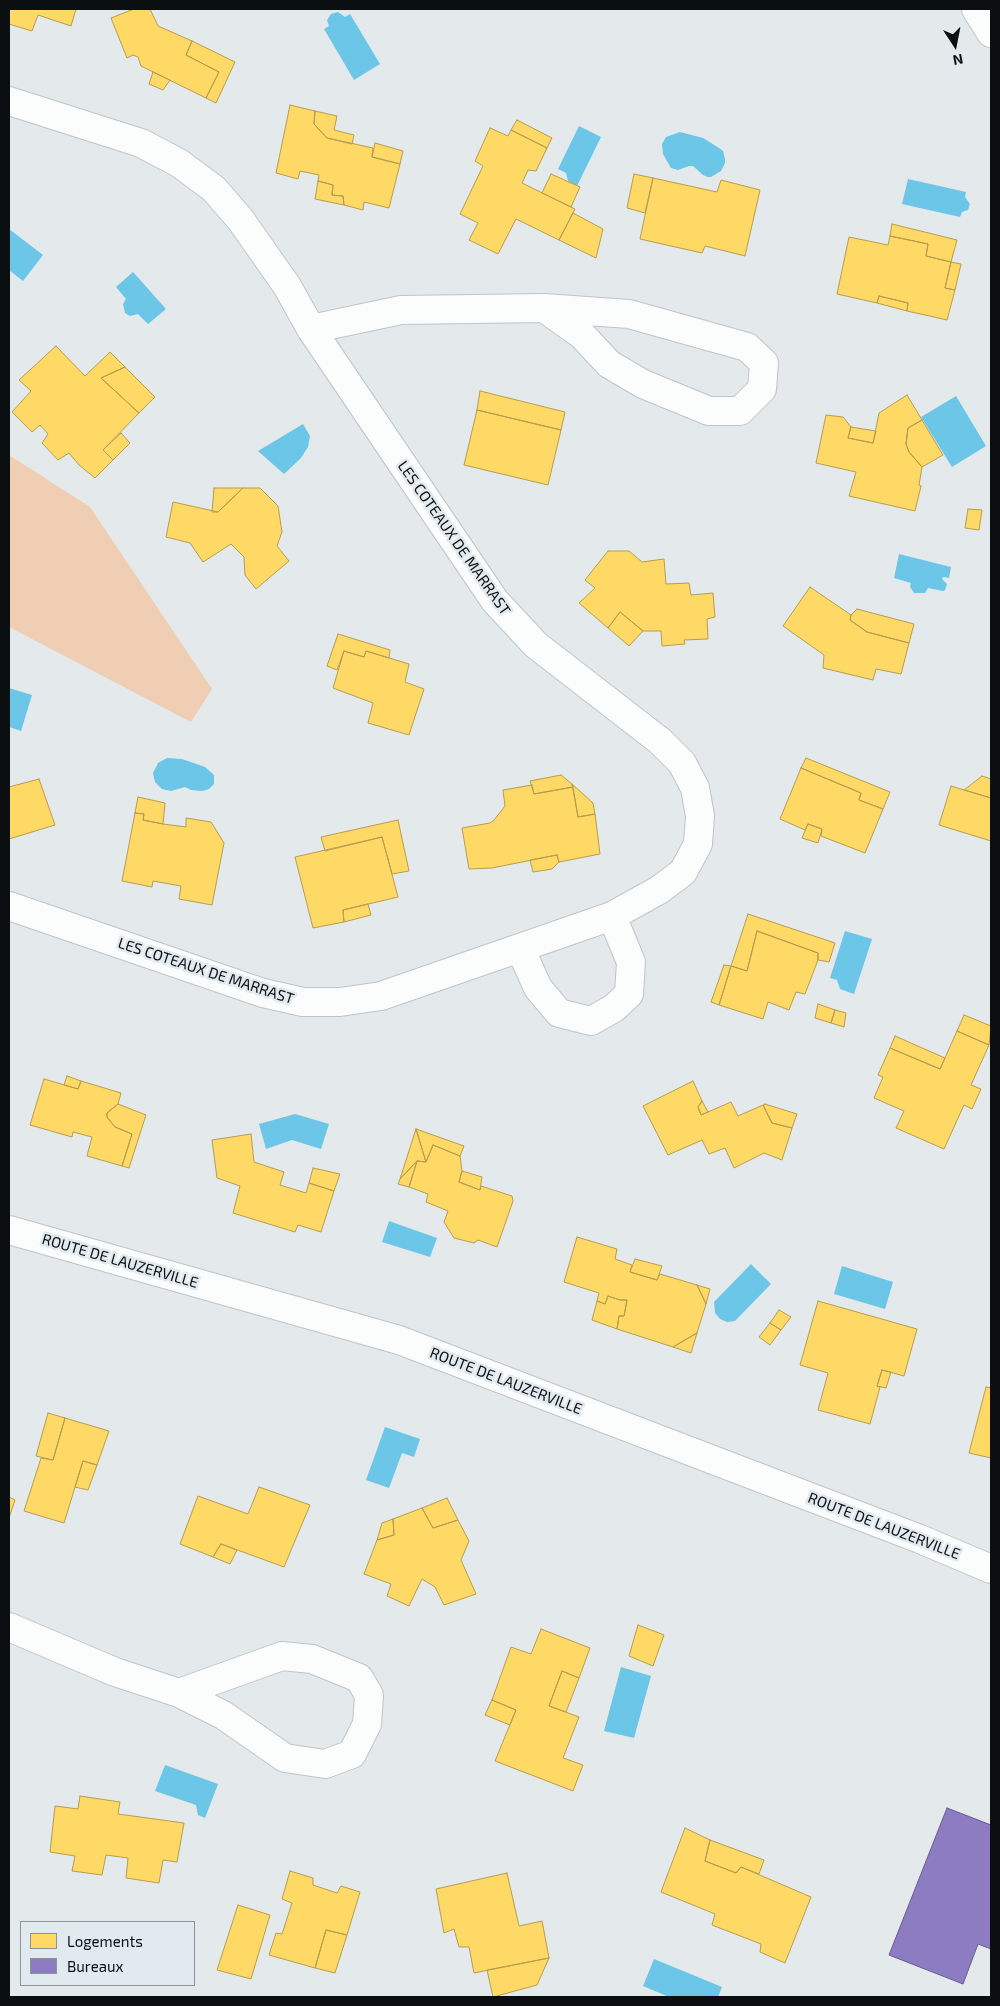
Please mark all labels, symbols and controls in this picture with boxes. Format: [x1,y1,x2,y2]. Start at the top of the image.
north arrow [930,20,980,70]
text: N [951,51,965,70]
street label: LES COTEAUX DE MARRAST [394,457,514,619]
street label: LES COTEAUX DE MARRAST [116,934,296,1008]
street label: ROUTE DE LAUZERVILLE [40,1230,200,1292]
street label: ROUTE DE LAUZERVILLE [427,1344,585,1418]
street label: ROUTE DE LAUZERVILLE [805,1489,963,1563]
legend [20,1921,195,1986]
text: Logements [67,1932,143,1950]
text: Bureaux [67,1957,123,1975]

